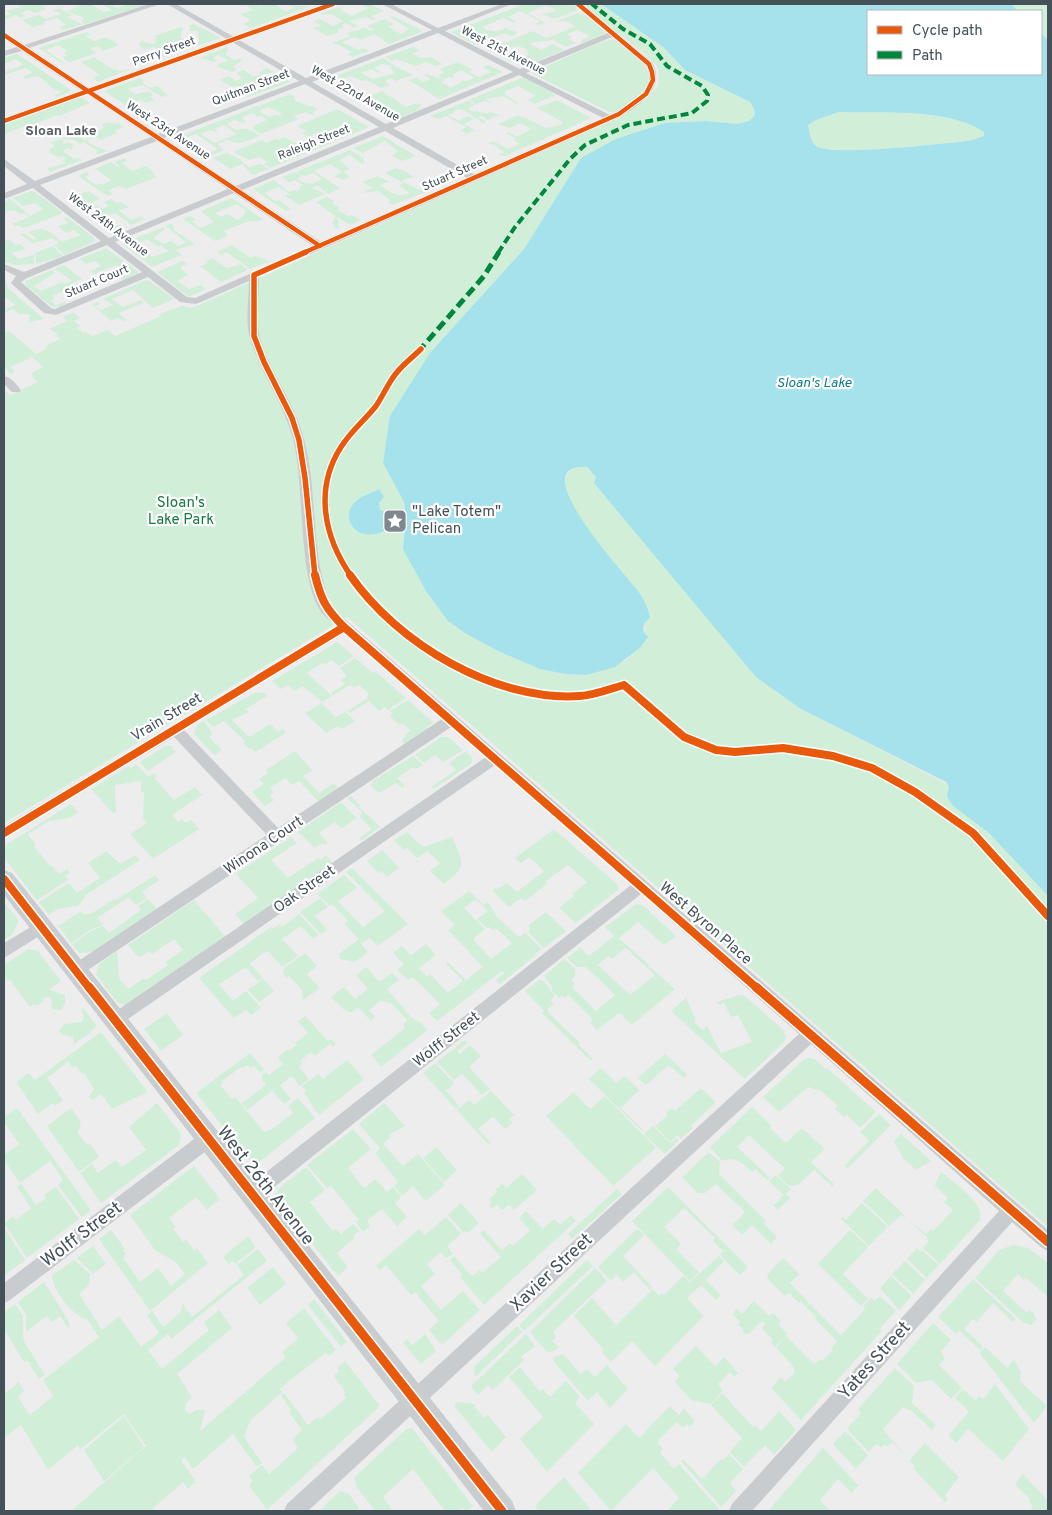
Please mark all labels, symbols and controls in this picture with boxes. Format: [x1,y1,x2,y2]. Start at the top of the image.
legend [867,10,1042,75]
text: Cycle path [912,22,983,41]
street label: West 21st Avenue [458,23,548,79]
street label: Perry Street [130,33,198,71]
text: Path [912,47,943,66]
street label: West 22nd Avenue [308,62,402,126]
street label: Quitman Street [210,66,292,110]
street label: West 23rd Avenue [123,98,213,164]
street label: Raleigh Street [276,121,352,165]
district label: Sloan Lake [25,123,97,140]
street label: Stuart Street [420,152,490,196]
street label: West 24th Avenue [64,189,152,261]
street label: Stuart Court [63,261,131,303]
water label: Sloan's Lake [776,375,852,392]
park label: Sloan's Lake Park [148,494,214,530]
place label: "Lake Totem" Pelican [412,503,501,539]
place icon: "Lake Totem" Pelican [382,508,408,534]
street label: Vrain Street [128,689,206,747]
street label: Winona Court [221,812,307,880]
street label: Oak Street [270,862,340,918]
street label: West Byron Place [655,879,755,969]
street label: Wolff Street [410,1008,484,1072]
street label: West 26th Avenue [211,1122,319,1250]
street label: Wolff Street [37,1197,127,1273]
street label: Xavier Street [506,1229,598,1317]
street label: Yates Street [834,1317,916,1405]

